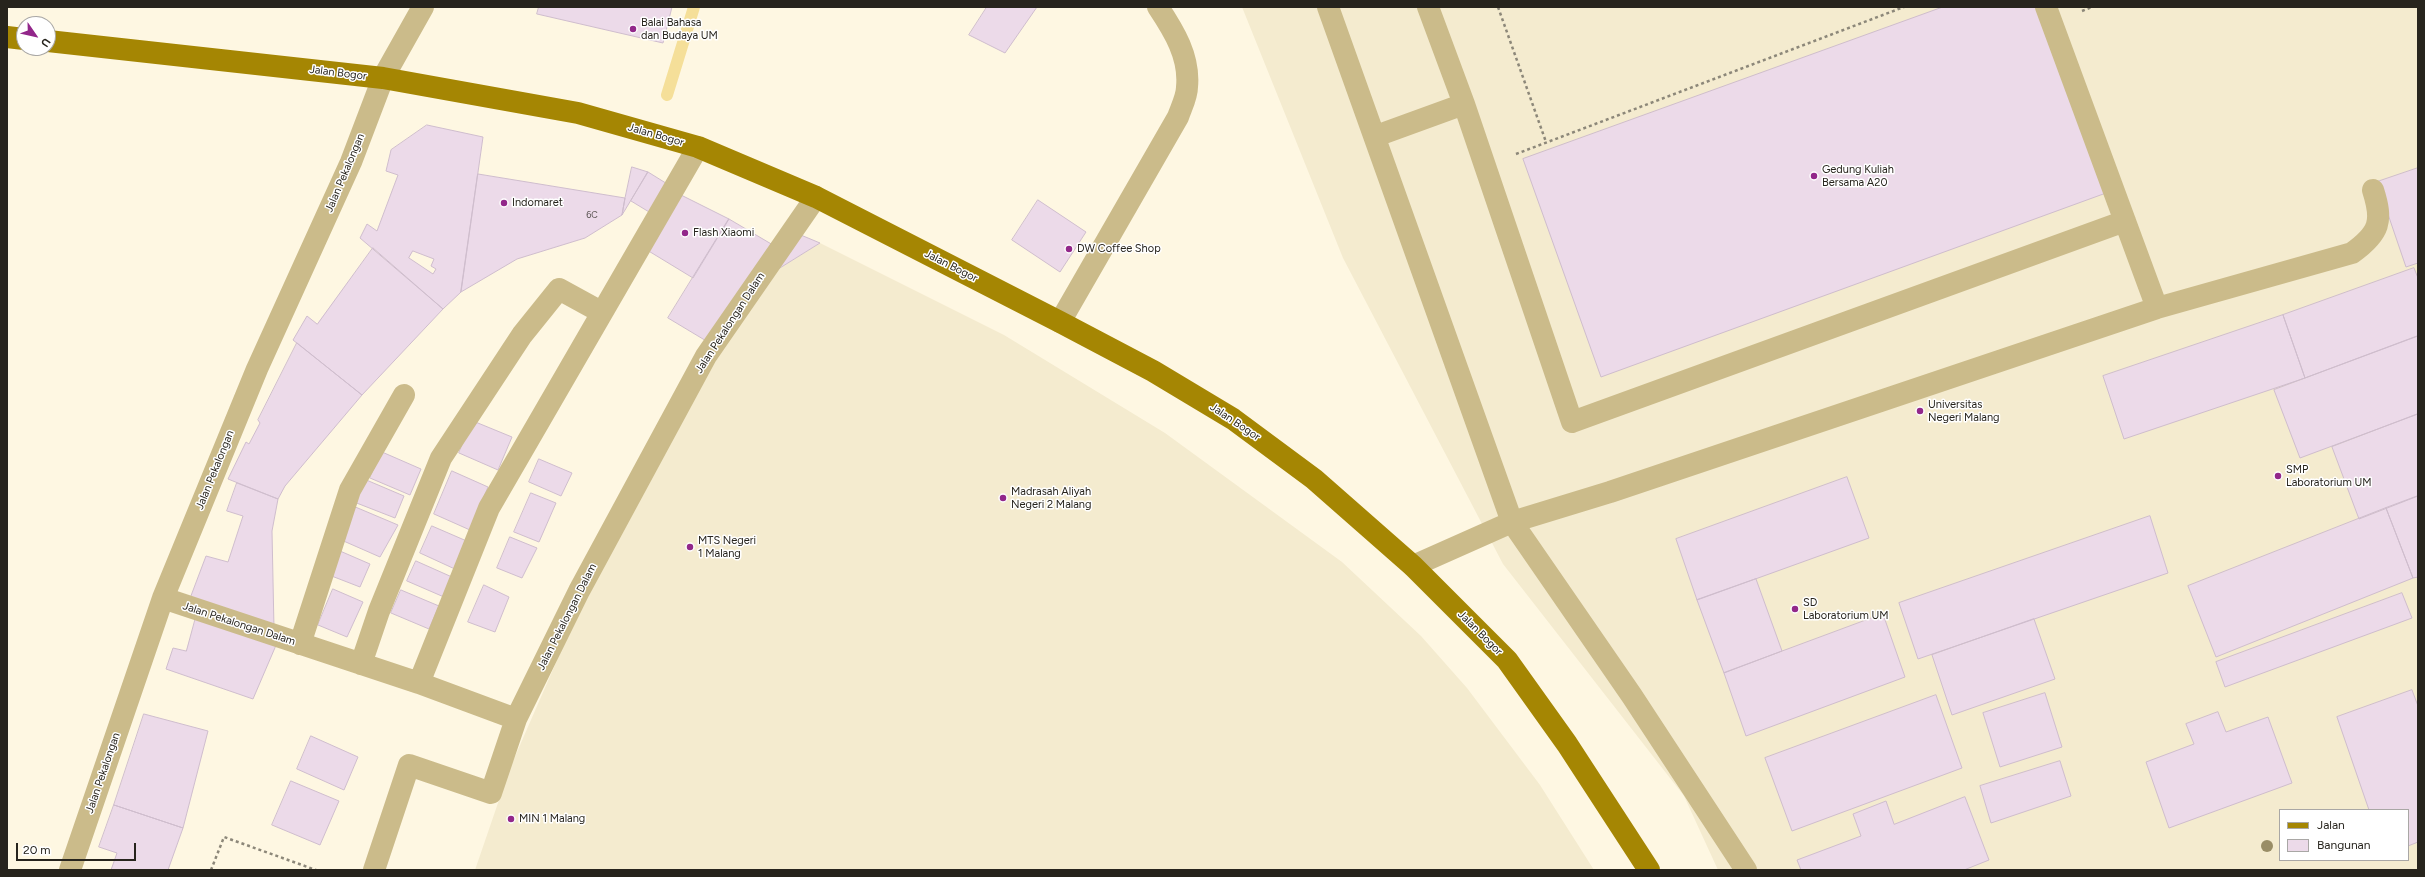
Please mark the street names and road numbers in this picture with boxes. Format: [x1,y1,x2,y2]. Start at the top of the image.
street label: Jalan Bogor [309,63,367,83]
street label: Jalan Bogor [626,121,686,149]
street label: Jalan Pekalongan [322,132,368,214]
street label: Jalan Bogor [922,247,980,285]
street label: Jalan Pekalongan Dalam [692,270,768,376]
street label: Jalan Bogor [1207,400,1263,444]
street label: Jalan Pekalongan [193,428,237,512]
street label: Jalan Pekalongan Dalam [534,562,600,672]
street label: Jalan Pekalongan Dalam [181,600,297,648]
street label: Jalan Bogor [1455,608,1505,658]
street label: Jalan Pekalongan [83,731,123,815]

